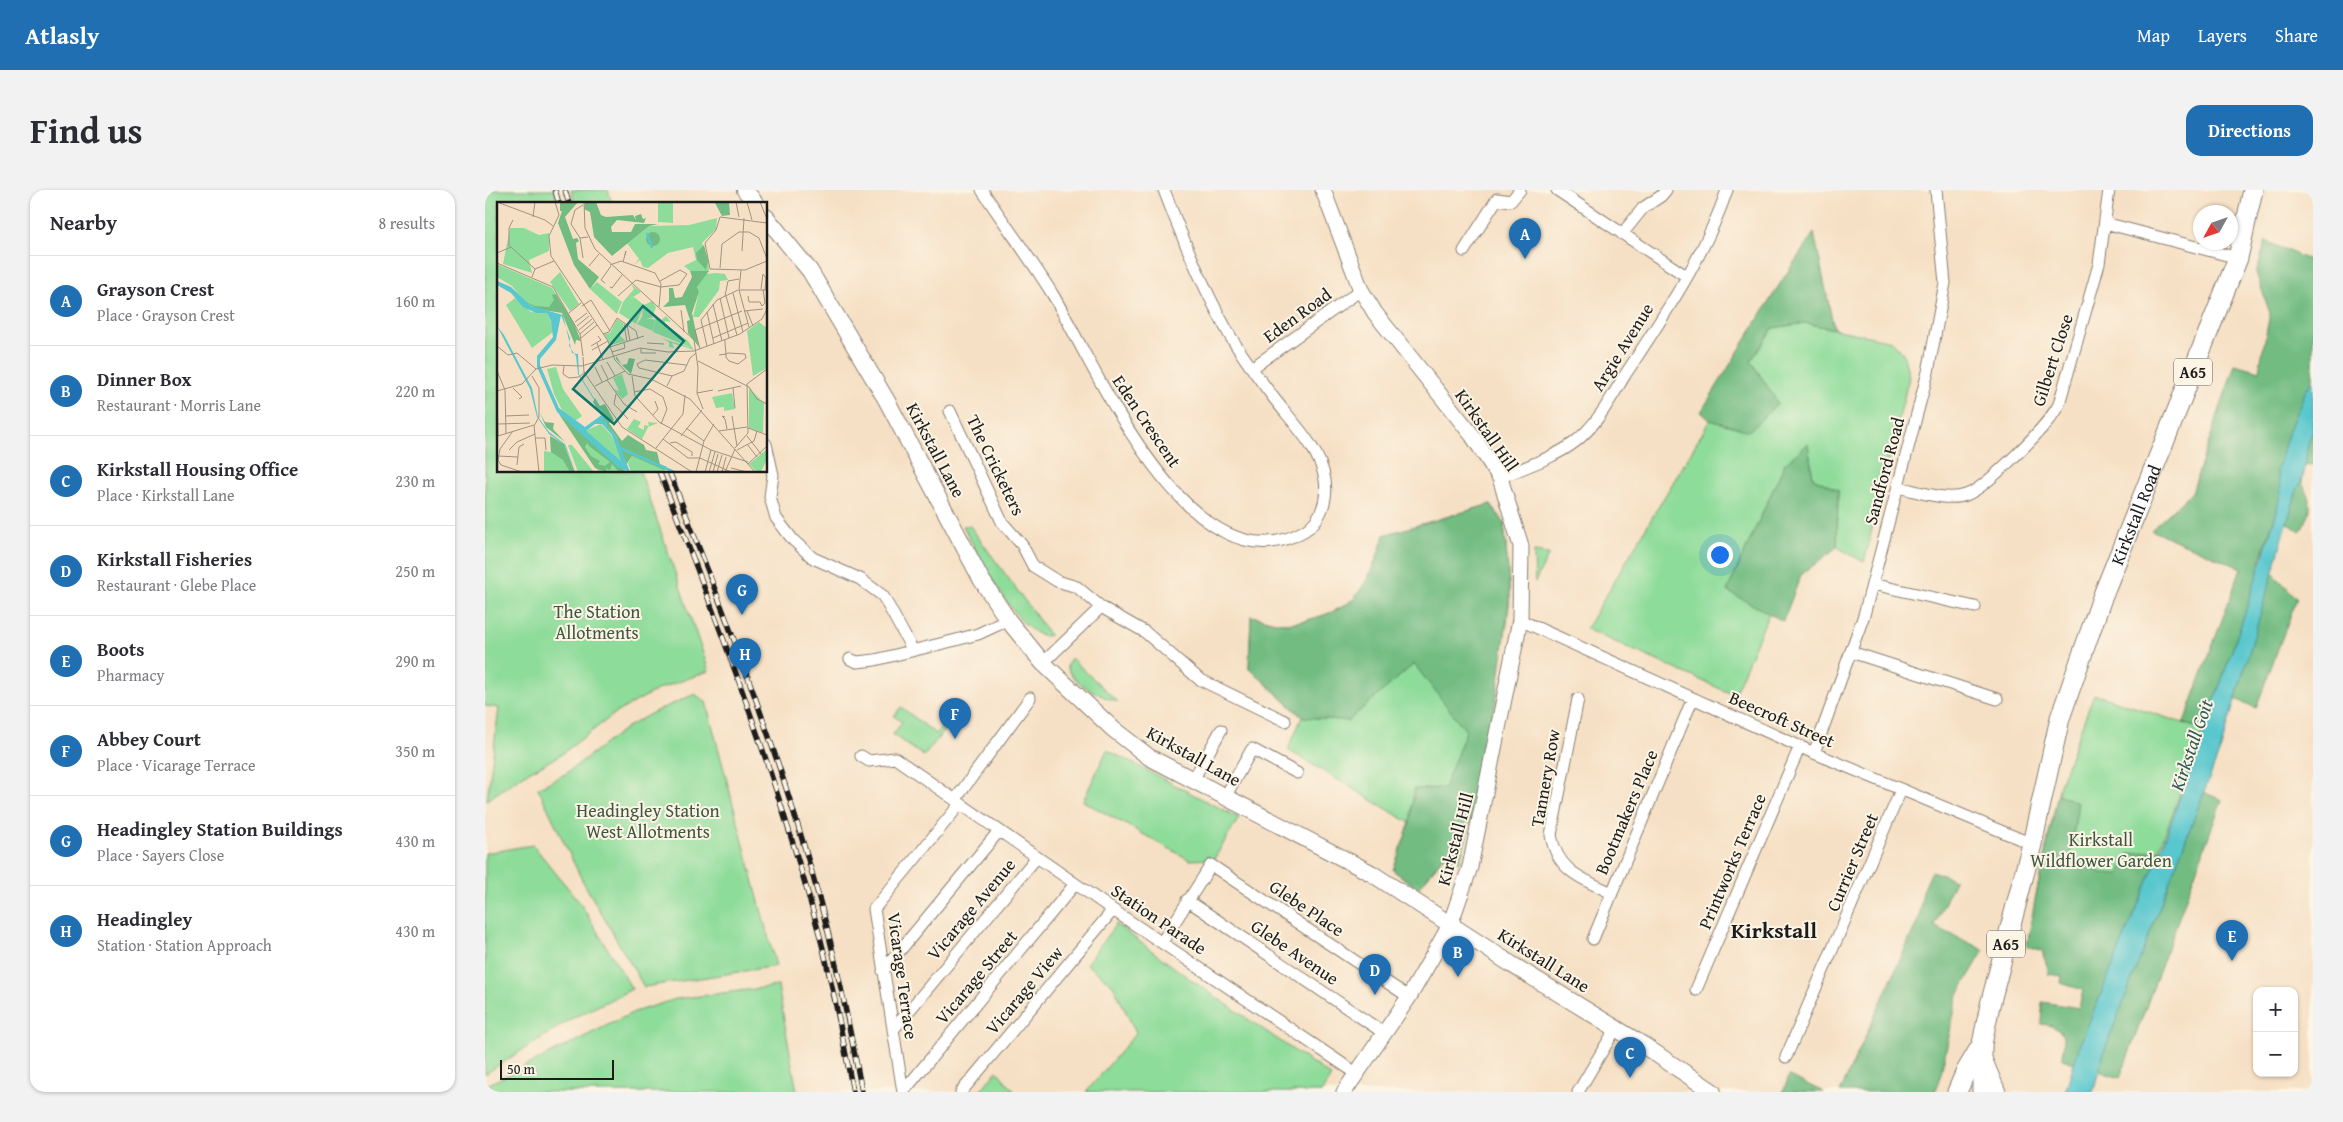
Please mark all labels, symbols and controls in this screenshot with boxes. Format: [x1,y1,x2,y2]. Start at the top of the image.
text: Atlasly [25,18,99,53]
text: Map [2137,22,2170,49]
text: Layers [2198,22,2247,49]
text: Share [2275,22,2318,49]
text: Find us [30,105,143,156]
button: Directions [2186,105,2313,156]
inset map [497,202,767,472]
north arrow [2193,205,2238,250]
text: Nearby [50,207,117,238]
text: 8 results [378,211,435,235]
pin: A [1509,218,1541,259]
text: Grayson Crest [97,275,214,303]
street label: Eden Road [1257,281,1337,349]
text: A [61,289,71,313]
text: 160 m [395,289,435,313]
street label: Argie Avenue [1584,297,1660,397]
text: Place · Grayson Crest [97,303,235,327]
street label: Gilbert Close [2024,310,2080,410]
road number: A65 [2174,358,2212,386]
text: Dinner Box [97,365,191,393]
street label: Eden Crescent [1106,369,1188,473]
text: B [61,379,71,403]
text: 220 m [395,379,435,403]
street label: Kirkstall Hill [1449,383,1525,477]
text: Restaurant · Morris Lane [97,393,261,417]
street label: Kirkstall Lane [900,398,972,502]
street label: The Cricketers [960,410,1032,520]
street label: Sandford Road [1857,414,1911,528]
text: Kirkstall Housing Office [97,455,298,483]
street label: Kirkstall Road [2103,460,2168,569]
text: C [61,469,71,493]
text: 230 m [395,469,435,493]
text: Place · Kirkstall Lane [97,483,235,507]
your location [1707,542,1733,568]
text: Kirkstall Fisheries [97,545,252,573]
text: D [61,559,71,583]
text: 250 m [395,559,435,583]
text: Restaurant · Glebe Place [97,573,256,597]
pin: G [726,574,758,615]
park label: The Station Allotments [554,598,640,646]
text: Boots [97,635,144,663]
pin: H [729,638,761,679]
text: E [62,649,70,673]
text: 290 m [395,649,435,673]
text: Pharmacy [97,663,164,687]
street label: Beecroft Street [1725,684,1840,755]
water label: Kirkstall Goit [2162,695,2220,795]
pin: F [939,698,971,739]
street label: Kirkstall Lane [1142,719,1246,793]
text: Abbey Court [97,725,201,753]
street label: Tannery Row [1523,727,1567,829]
text: F [62,739,70,763]
text: 350 m [395,739,435,763]
street label: Bootmakers Place [1587,745,1665,879]
text: Place · Vicarage Terrace [97,753,256,777]
street label: Kirkstall Hill [1430,789,1480,889]
street label: Printworks Terrace [1691,789,1773,933]
park label: Headingley Station West Allotments [576,797,720,845]
street label: Currier Street [1819,808,1885,916]
text: Headingley Station Buildings [97,815,343,843]
park label: Kirkstall Wildflower Garden [2030,826,2172,874]
text: G [61,829,71,853]
text: 430 m [395,829,435,853]
text: Place · Sayers Close [97,843,224,867]
street label: Vicarage Avenue [920,852,1022,966]
street label: Glebe Place [1264,873,1350,943]
street label: Station Parade [1106,877,1212,961]
text: Headingley [97,905,192,933]
street label: Vicarage Terrace [881,911,925,1041]
street label: Glebe Avenue [1246,913,1344,991]
district label: Kirkstall [1731,914,1817,946]
text: H [60,919,72,943]
text: 430 m [395,919,435,943]
pin: E [2216,920,2248,961]
street label: Kirkstall Lane [1493,921,1595,999]
street label: Vicarage Street [928,923,1024,1030]
road number: A65 [1987,931,2025,958]
text: Station · Station Approach [97,933,272,957]
pin: B [1442,936,1474,977]
street label: Vicarage View [979,940,1069,1040]
pin: D [1359,954,1391,995]
map controls [2253,987,2298,1077]
button: + [2253,987,2298,1032]
button: − [2253,1032,2298,1077]
pin: C [1614,1037,1646,1078]
scale bar [500,1057,614,1080]
text: 50 m [507,1059,535,1079]

